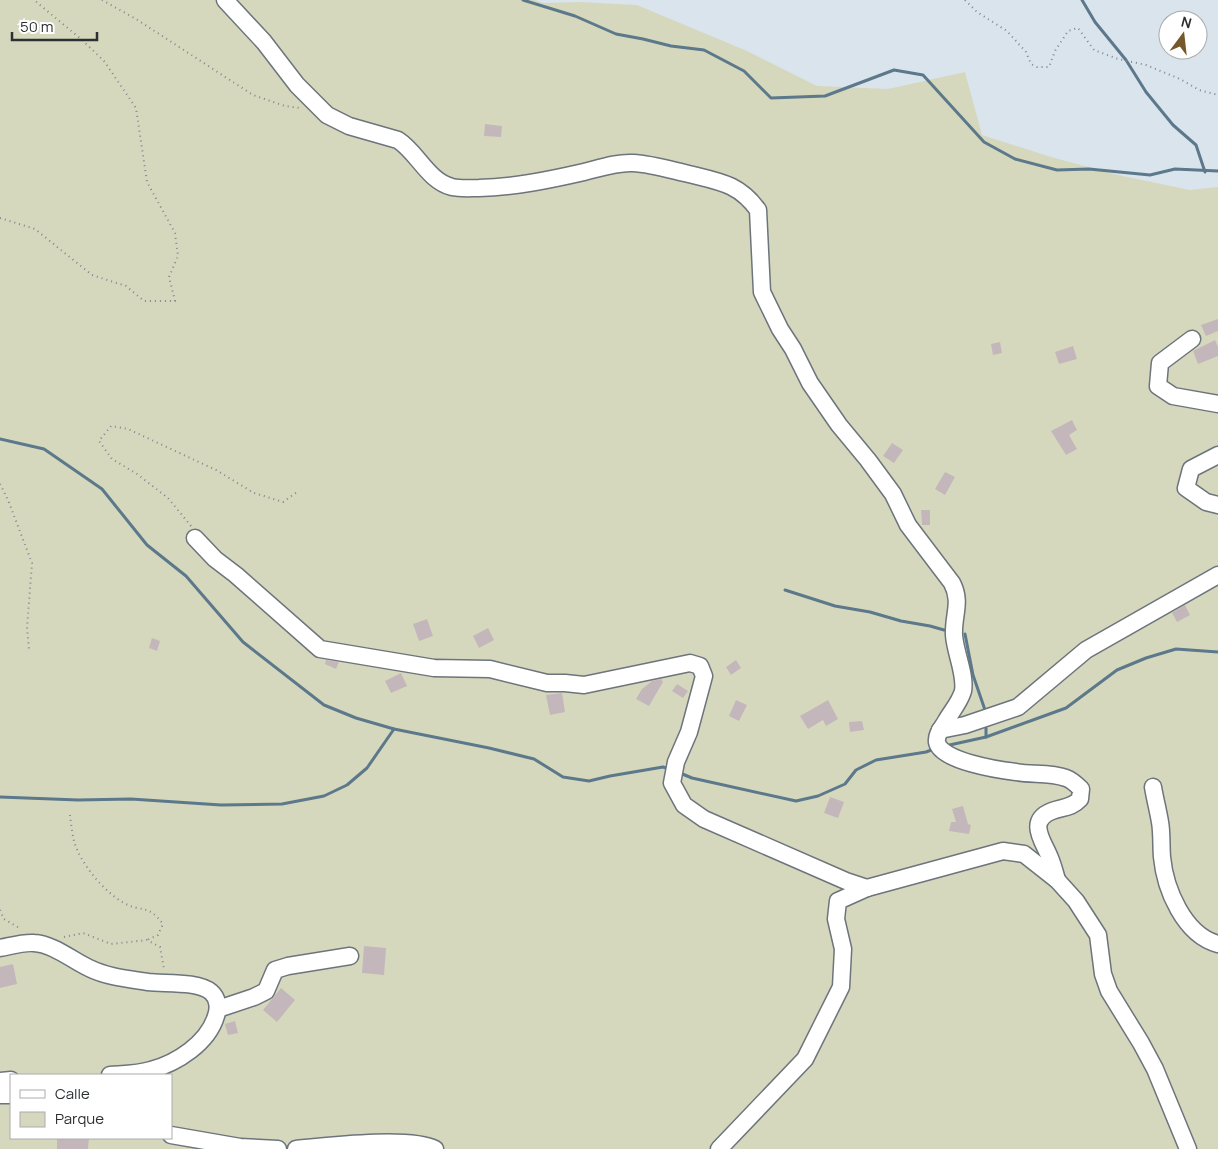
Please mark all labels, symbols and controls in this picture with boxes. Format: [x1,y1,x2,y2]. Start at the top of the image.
scale bar [12,10,98,42]
north arrow [1158,10,1208,60]
text: N [1179,11,1194,32]
text: 50 m [20,16,54,37]
legend [10,1074,172,1139]
text: Calle [55,1083,90,1104]
text: Parque [55,1108,104,1129]

